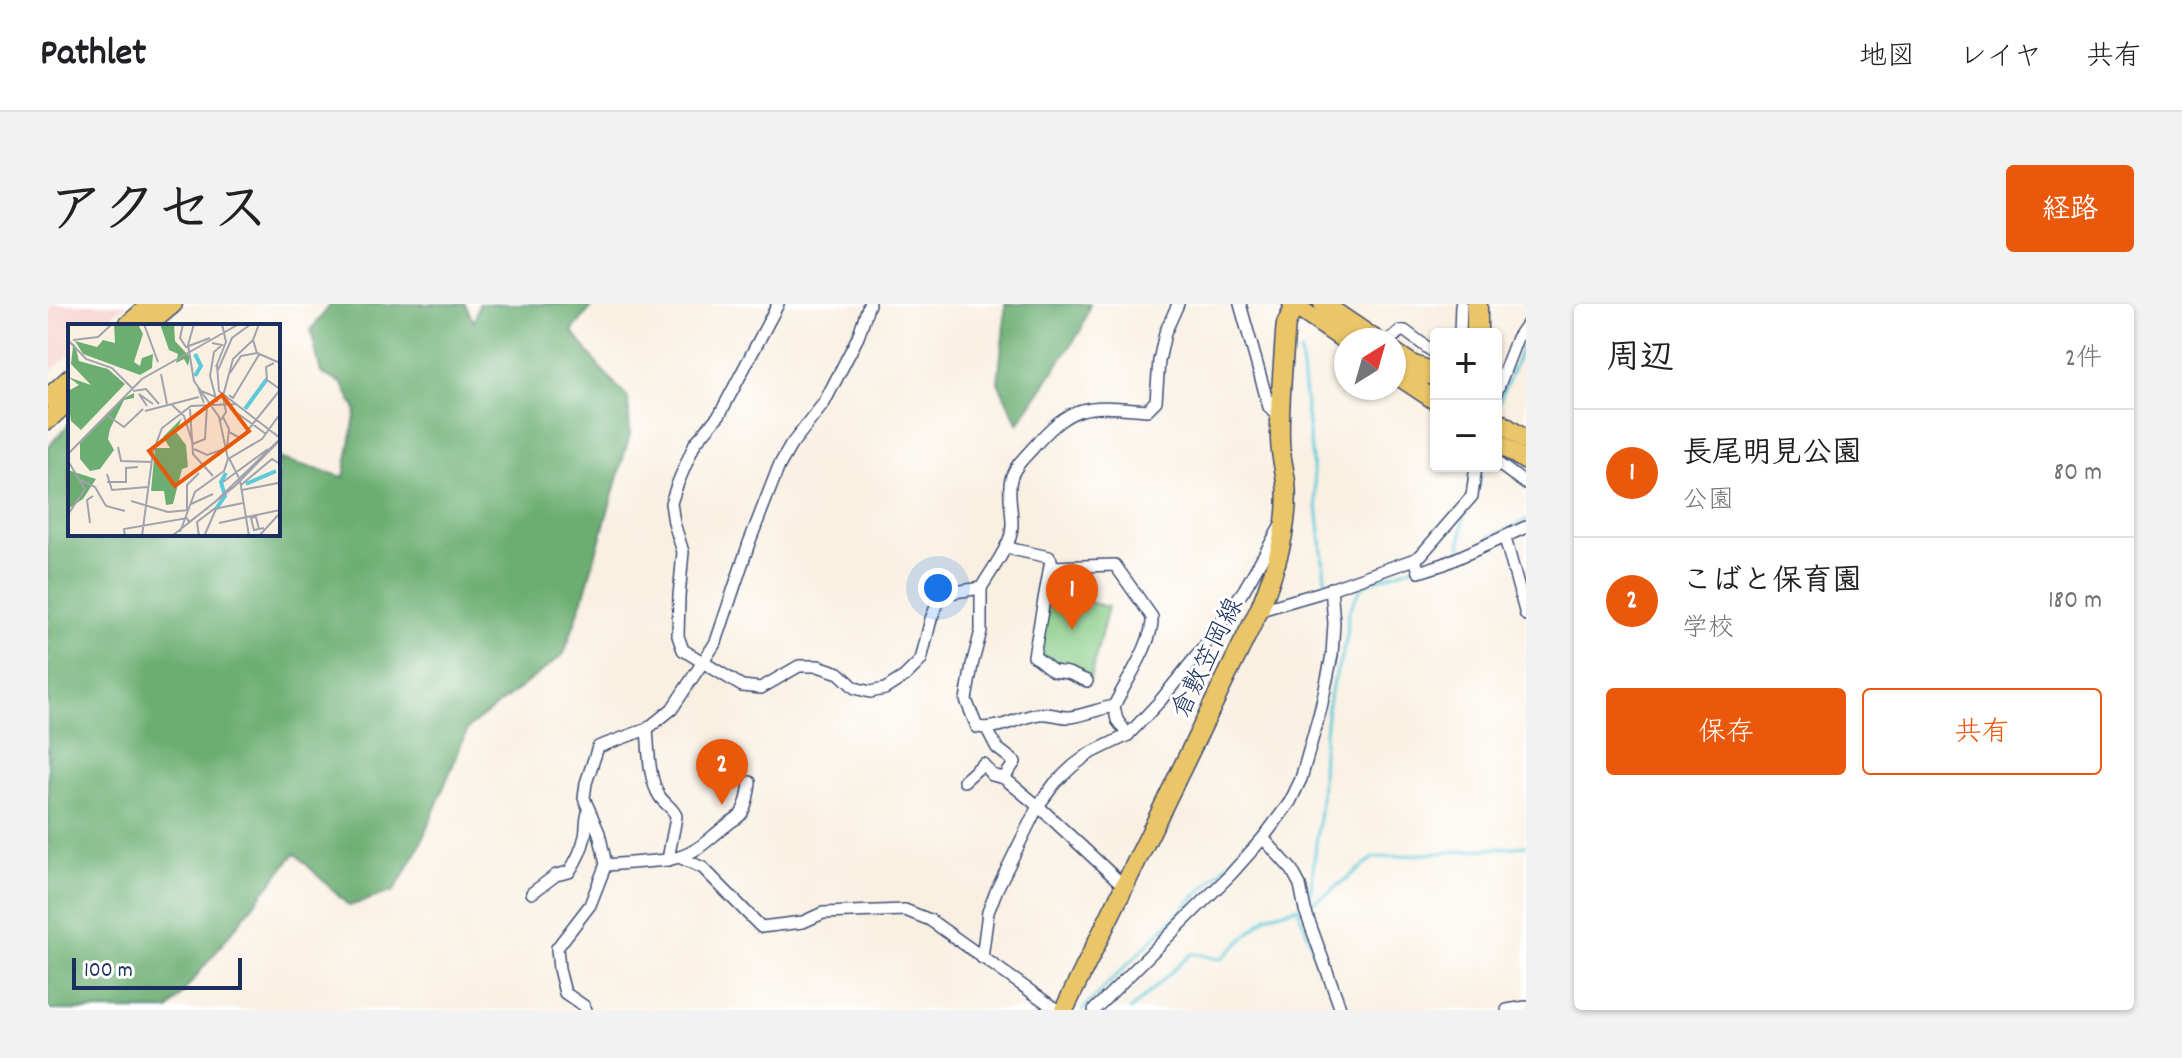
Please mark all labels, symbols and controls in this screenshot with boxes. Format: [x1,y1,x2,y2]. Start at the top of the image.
text: Pathlet [40,28,146,83]
text: 地図 [1859,39,1915,79]
text: レイヤ [1959,39,2042,79]
text: 共有 [2086,39,2142,79]
button: 経路 [2006,165,2134,252]
text: アクセス [48,175,269,255]
inset map [68,324,280,536]
north arrow [1334,328,1406,400]
map controls [1430,328,1502,472]
button: + [1430,328,1502,400]
text: 周辺 [1606,336,1674,385]
text: 2件 [2065,341,2102,378]
button: − [1430,400,1502,472]
text: 長尾明見公園 [1682,434,1862,477]
text: 1 [1629,455,1635,492]
text: 80 m [2054,455,2102,492]
text: 公園 [1682,483,1734,520]
text: こばと保育園 [1682,562,1862,605]
pin: 1 [1046,564,1098,630]
your location [918,568,958,608]
text: 2 [1626,583,1638,620]
text: 180 m [2048,583,2102,620]
street label: 倉敷笠岡線 [1164,592,1254,725]
text: 学校 [1682,611,1734,648]
button: 保存 [1606,688,1846,775]
button: 共有 [1862,688,2102,775]
pin: 2 [696,739,748,805]
scale bar [72,954,242,990]
text: 100 m [84,956,133,987]

